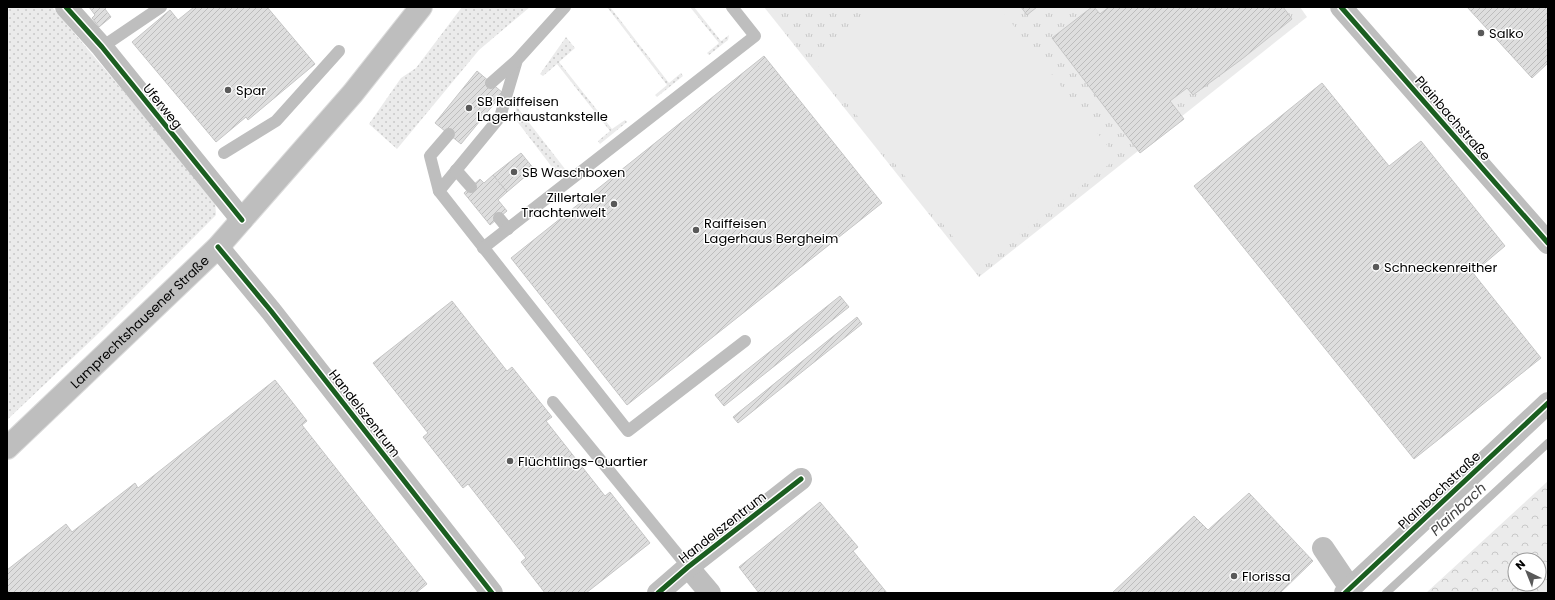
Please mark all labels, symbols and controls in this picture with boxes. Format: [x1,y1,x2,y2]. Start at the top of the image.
place label: Salko [1489,24,1524,43]
marker: Salko [1476,28,1486,38]
street label: Plainbachstraße [1410,72,1495,165]
street label: Uferweg [138,80,187,133]
place label: Spar [236,81,266,100]
marker: Spar [223,85,233,95]
place label: SB Raiffeisen Lagerhaustankstelle [477,92,608,126]
marker: SB Raiffeisen Lagerhaustankstelle [464,103,474,113]
place label: SB Waschboxen [522,163,625,182]
marker: SB Waschboxen [509,167,519,177]
place label: Zillertaler Trachtenwelt [521,188,606,222]
marker: Zillertaler Trachtenwelt [609,199,619,209]
place label: Raiffeisen Lagerhaus Bergheim [704,214,838,248]
marker: Raiffeisen Lagerhaus Bergheim [691,225,701,235]
street label: Lamprechtshausener Straße [66,251,213,393]
place label: Schneckenreither [1384,258,1497,277]
marker: Schneckenreither [1371,262,1381,272]
street label: Handelszentrum [324,365,405,461]
street label: Plainbachstraße [1395,448,1483,532]
place label: Flüchtlings-Quartier [518,452,648,471]
marker: Flüchtlings-Quartier [505,456,515,466]
water label: Plainbach [1427,479,1489,539]
street label: Handelszentrum [674,487,770,568]
north arrow [1507,552,1547,592]
text: N [1512,556,1529,573]
place label: Florissa [1242,567,1290,586]
marker: Florissa [1229,571,1239,581]

